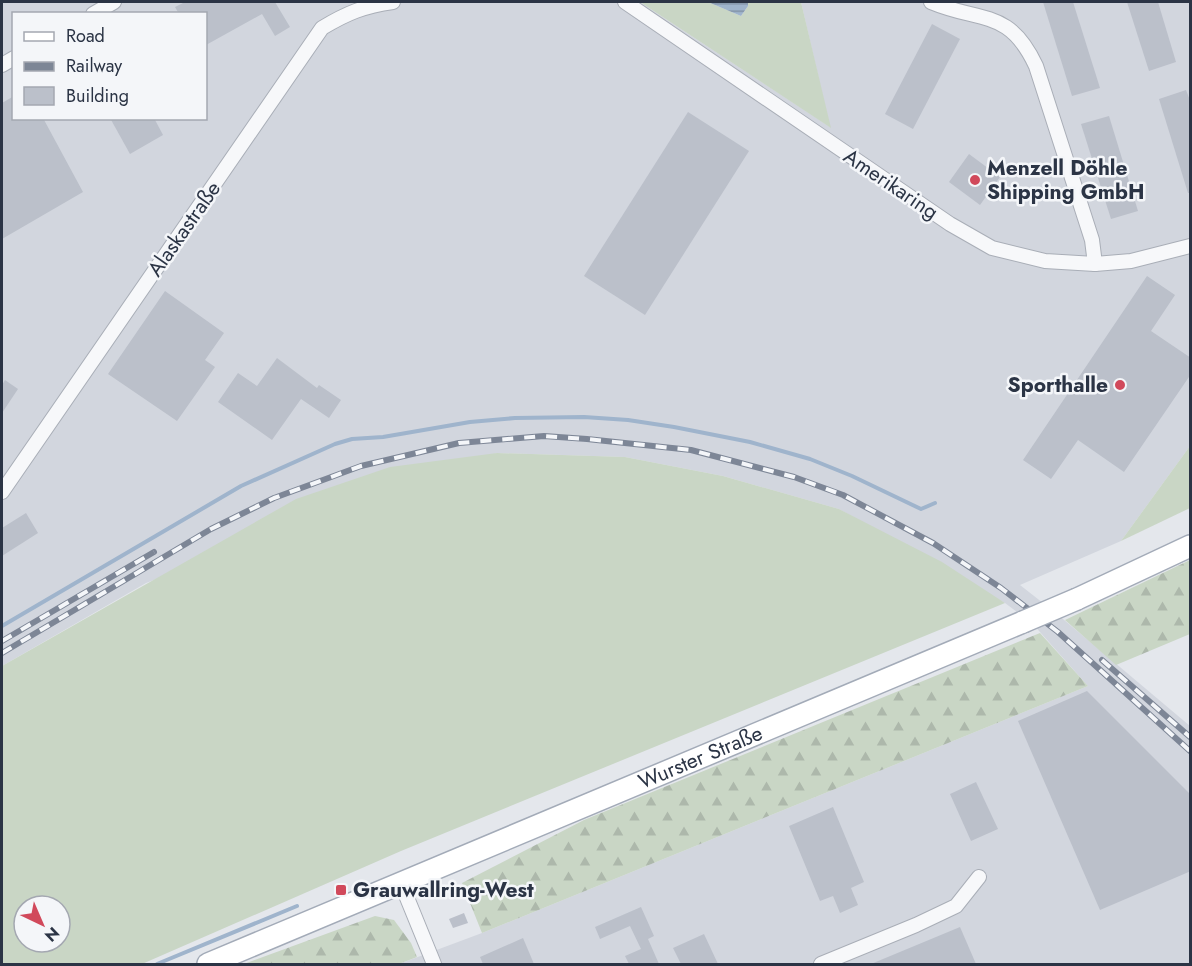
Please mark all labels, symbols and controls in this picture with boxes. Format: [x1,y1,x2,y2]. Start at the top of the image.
legend [12,12,207,120]
text: Road [66,23,105,49]
text: Railway [66,53,122,79]
text: Building [66,83,129,109]
street label: Amerikaring [838,141,944,227]
place label: Menzell Döhle Shipping GmbH [987,153,1145,207]
marker: Menzell Döhle Shipping GmbH [968,173,982,187]
street label: Alaskastraße [140,175,228,283]
place label: Sporthalle [1008,370,1108,400]
marker: Sporthalle [1113,378,1127,392]
street label: Wurster Straße [634,718,767,797]
place label: Grauwallring-West [353,875,534,905]
marker: Grauwallring-West [334,883,348,897]
north arrow [12,894,72,954]
text: N [40,922,65,947]

